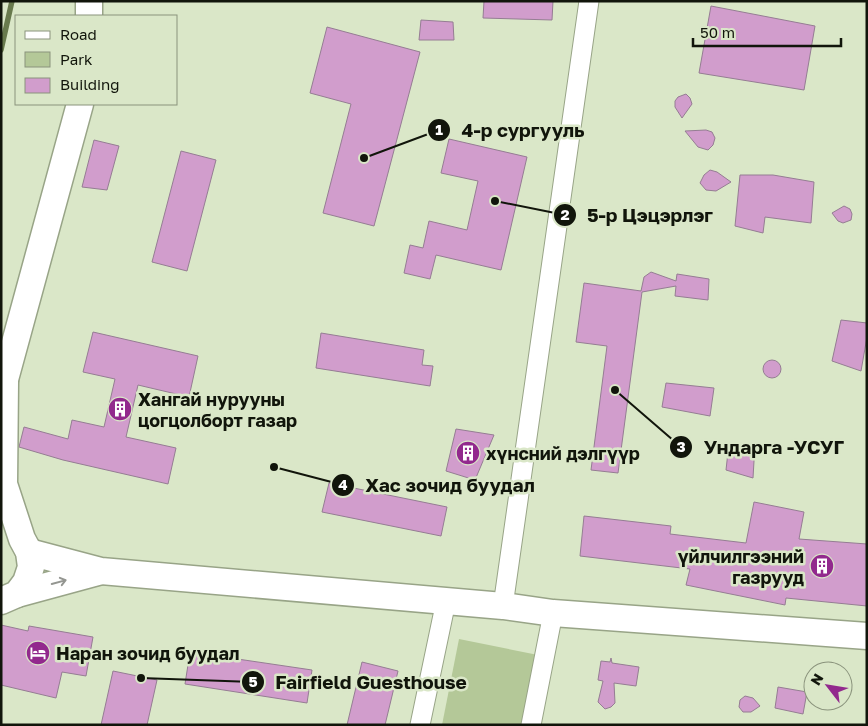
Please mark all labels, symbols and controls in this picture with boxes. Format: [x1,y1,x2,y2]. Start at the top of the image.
legend [15,15,178,105]
scale bar [693,15,840,47]
text: 50 m [700,23,735,41]
text: Road [60,25,97,43]
text: Park [60,50,93,68]
text: Building [60,75,120,93]
callout: 4-р сургууль [426,113,594,147]
text: 4-р сургууль [462,118,585,141]
text: 1 [435,120,443,138]
callout: 5-р Цэцэрлэг [552,198,723,232]
text: 5-р Цэцэрлэг [587,203,713,226]
text: 2 [560,205,570,223]
place label: Хангай нурууны цогцолборт газар [138,388,297,431]
building icon: Хангай нурууны цогцолборт газар [107,396,133,422]
callout: Ундарга -УСУГ [668,430,854,464]
text: Ундарга -УСУГ [704,435,845,458]
text: 3 [676,437,686,455]
building icon: хүнсний дэлгүүр [455,440,481,466]
place label: хүнсний дэлгүүр [486,442,640,464]
callout: Хас зочид буудал [330,468,545,502]
text: Хас зочид буудал [365,473,535,496]
text: 4 [338,475,348,493]
place label: үйлчилгээний газрууд [678,545,804,588]
building icon: үйлчилгээний газрууд [809,553,835,579]
one-way arrow [50,577,66,587]
hotel icon: Наран зочид буудал [25,640,51,666]
place label: Наран зочид буудал [56,642,240,664]
north arrow [803,661,853,711]
callout: Fairfield Guesthouse [240,665,477,699]
text: Fairfield Guesthouse [275,670,467,693]
text: N [806,670,826,688]
text: 5 [248,672,258,690]

